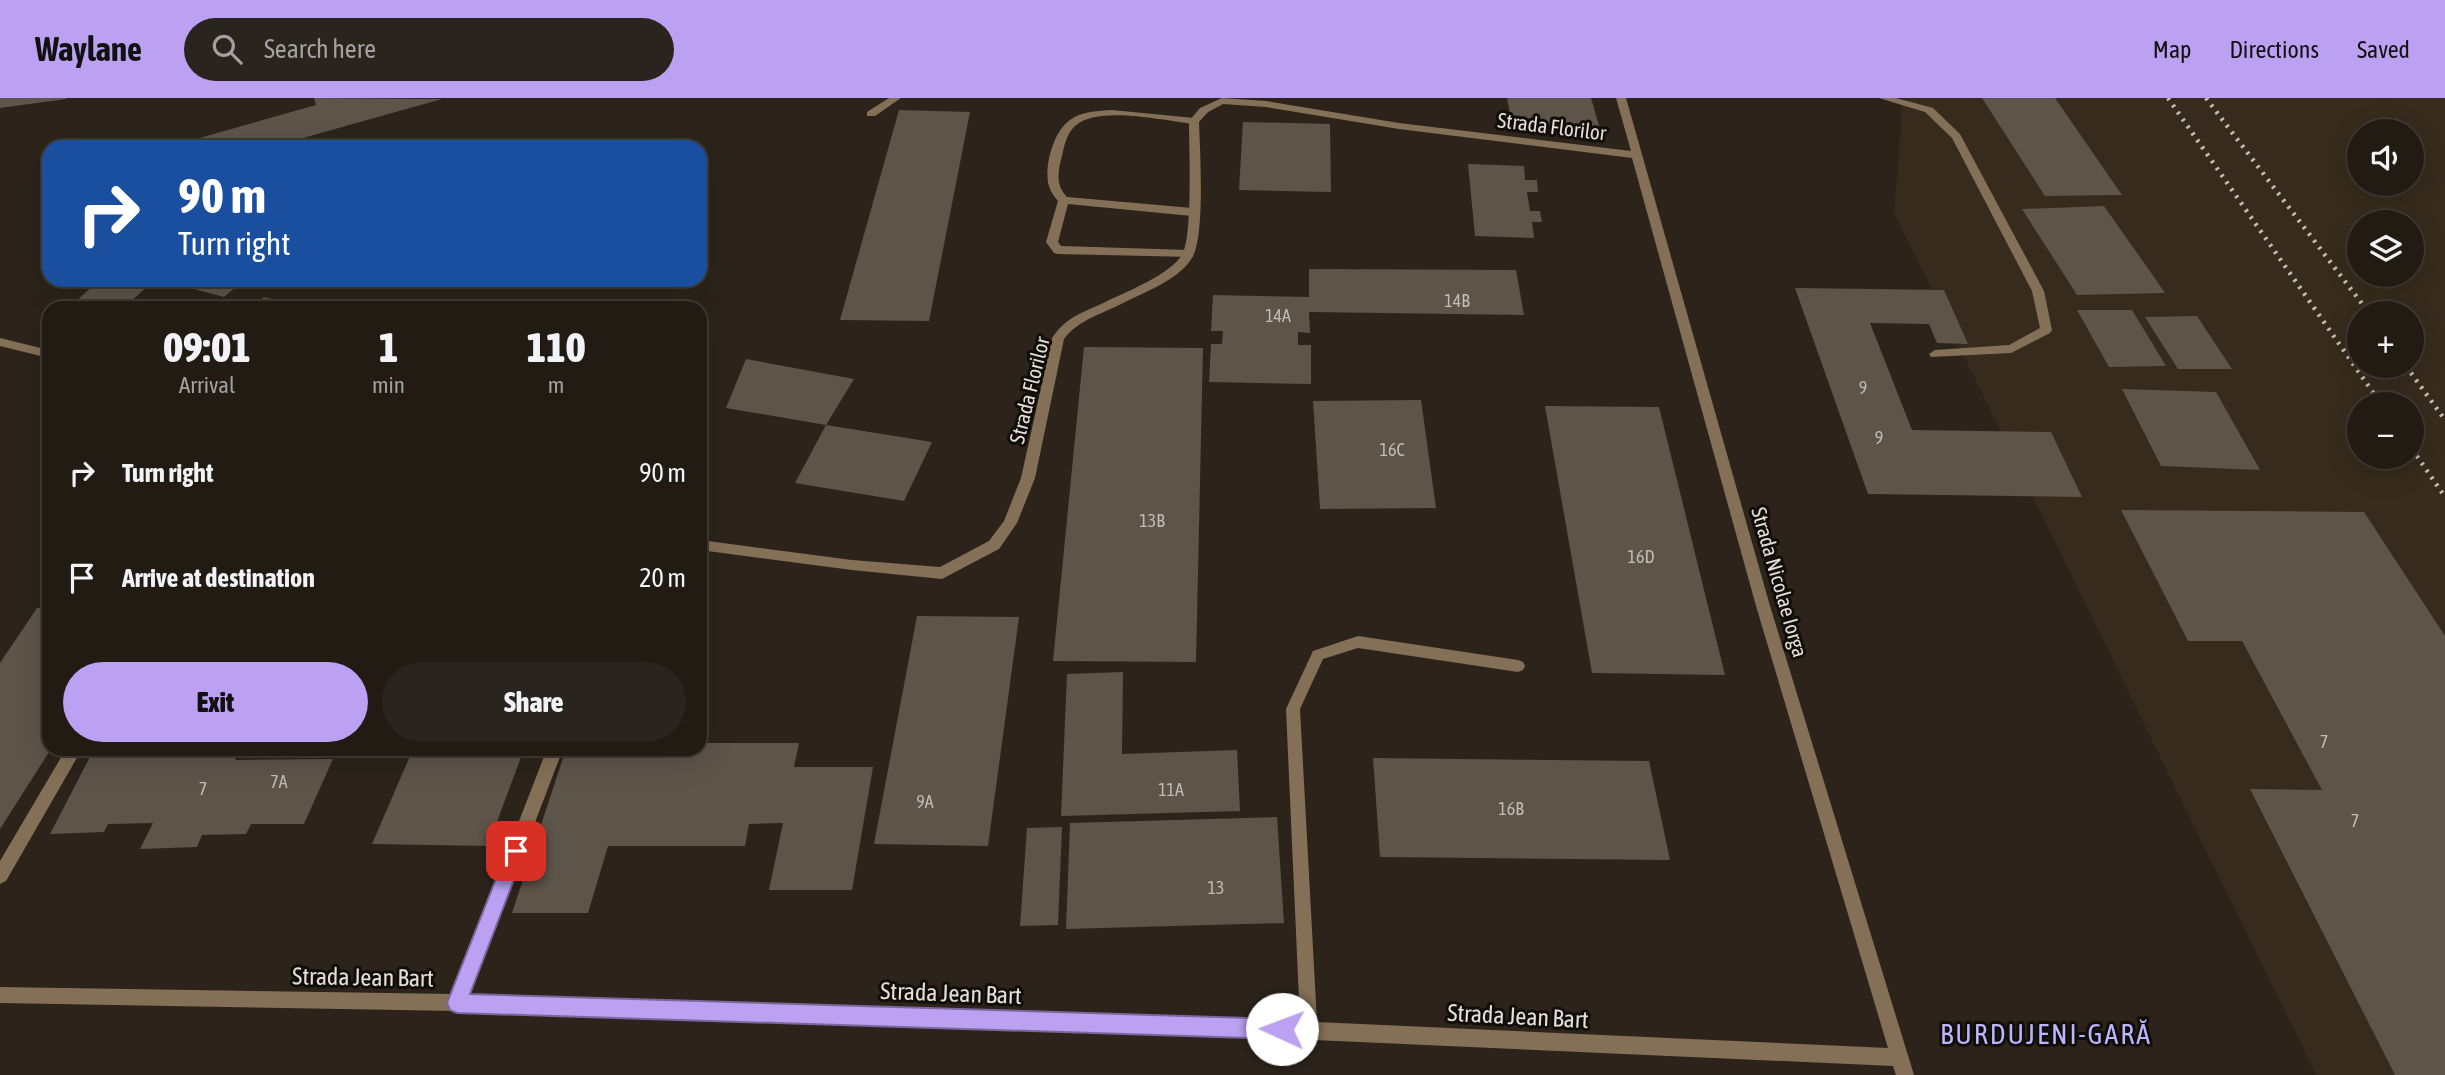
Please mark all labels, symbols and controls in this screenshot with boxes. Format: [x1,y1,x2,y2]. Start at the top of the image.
search box [184,18,674,81]
text: Waylane [35,30,142,68]
icon: search [208,30,246,68]
text: Search here [264,34,376,64]
text: Map [2153,36,2191,63]
text: Directions [2229,36,2319,63]
text: Saved [2357,36,2410,63]
street label: Strada Florilor [1496,107,1608,145]
map controls [2347,119,2424,469]
button: sound [2347,119,2424,196]
text: 90 m [178,167,266,223]
icon: right [63,168,154,259]
button: layers [2347,210,2424,287]
text: Turn right [178,225,291,262]
house number: 14B [1444,290,1470,311]
button: + [2347,301,2424,378]
house number: 14A [1265,305,1291,326]
text: 09:01 [163,323,251,371]
text: 1 [379,323,398,371]
text: 110 [526,323,586,371]
street label: Strada Florilor [1004,333,1054,446]
text: Arrival [179,372,235,398]
text: min [372,372,405,398]
text: m [548,372,564,398]
house number: 9 [1859,377,1867,398]
button: − [2347,392,2424,469]
house number: 9 [1875,427,1883,448]
house number: 16C [1379,439,1405,460]
icon: right [63,454,101,492]
text: Turn right [122,458,213,488]
text: 90 m [639,458,686,488]
street label: Strada Nicolae Iorga [1747,504,1813,660]
house number: 13B [1139,510,1165,531]
house number: 16D [1628,546,1655,567]
icon: arrive [63,559,101,597]
text: Arrive at destination [122,563,315,593]
text: 20 m [639,563,686,593]
button: Exit [63,662,368,742]
button: Share [382,662,686,742]
house number: 7 [2320,731,2328,752]
house number: 7A [270,771,288,792]
house number: 7 [199,778,207,799]
house number: 11A [1158,779,1184,800]
house number: 9A [916,791,934,812]
house number: 16B [1498,798,1524,819]
house number: 7 [2351,810,2359,831]
pin [486,821,546,881]
icon: arrive [497,832,535,870]
house number: 13 [1208,877,1224,898]
street label: Strada Jean Bart [292,962,434,992]
street label: Strada Jean Bart [880,977,1022,1009]
position arrow [1245,992,1319,1066]
street label: Strada Jean Bart [1447,999,1589,1033]
district label: BURDUJENI-GARĂ [1940,1018,2152,1050]

